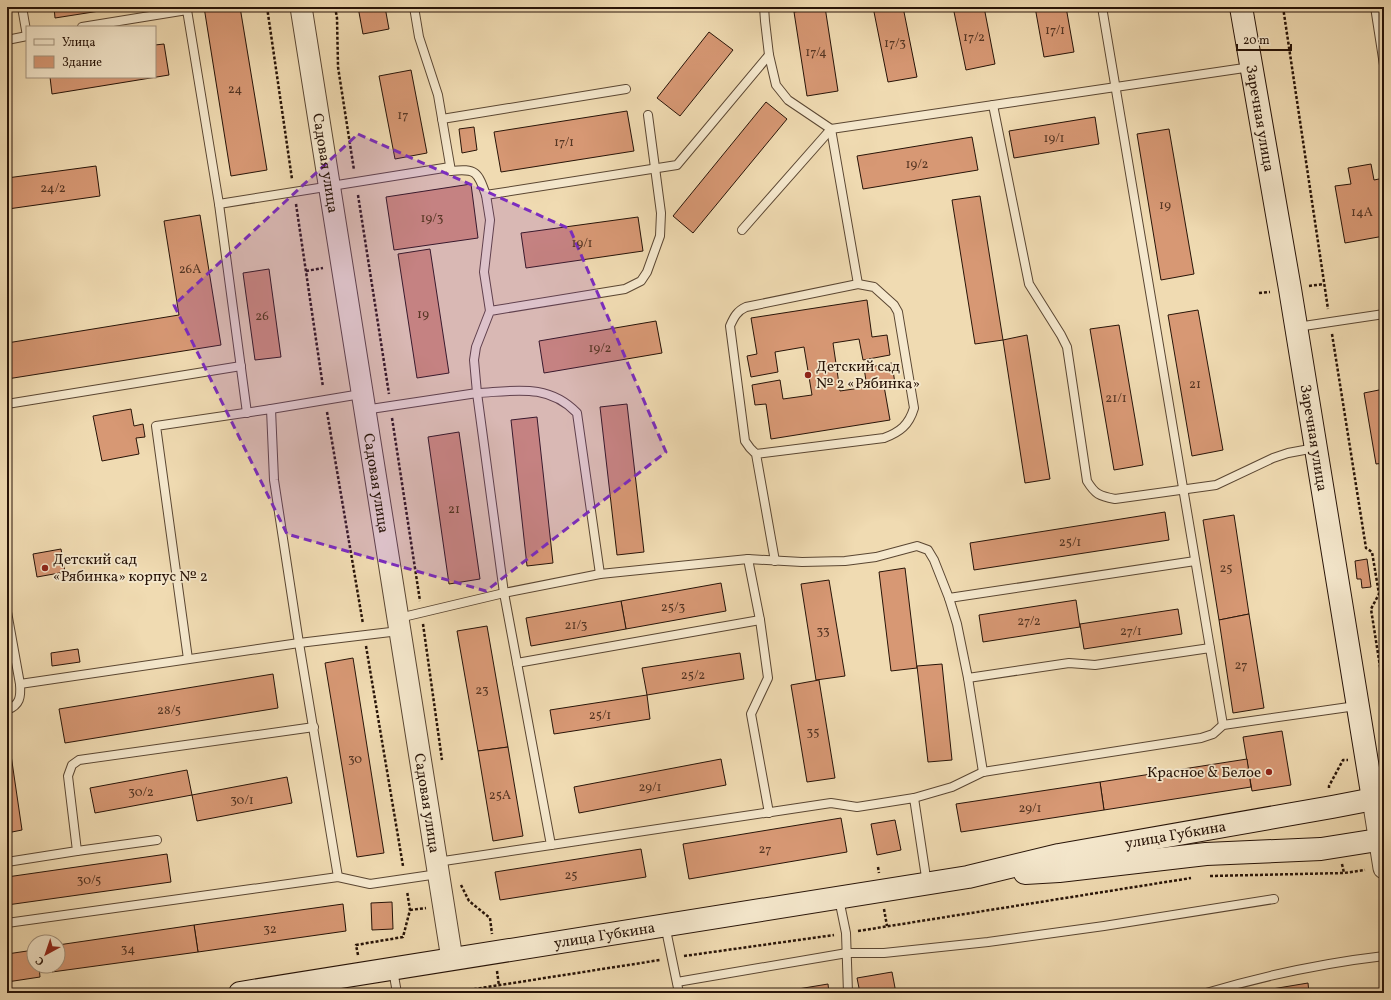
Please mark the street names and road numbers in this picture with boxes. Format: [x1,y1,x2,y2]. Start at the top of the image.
street label: Заречная улица [1239,63,1278,174]
street label: Садовая улица [306,112,343,215]
street label: Заречная улица [1294,383,1332,493]
street label: Садовая улица [357,432,393,535]
street label: Садовая улица [407,752,444,855]
street label: улица Губкина [1123,817,1228,855]
street label: улица Губкина [552,918,657,955]

